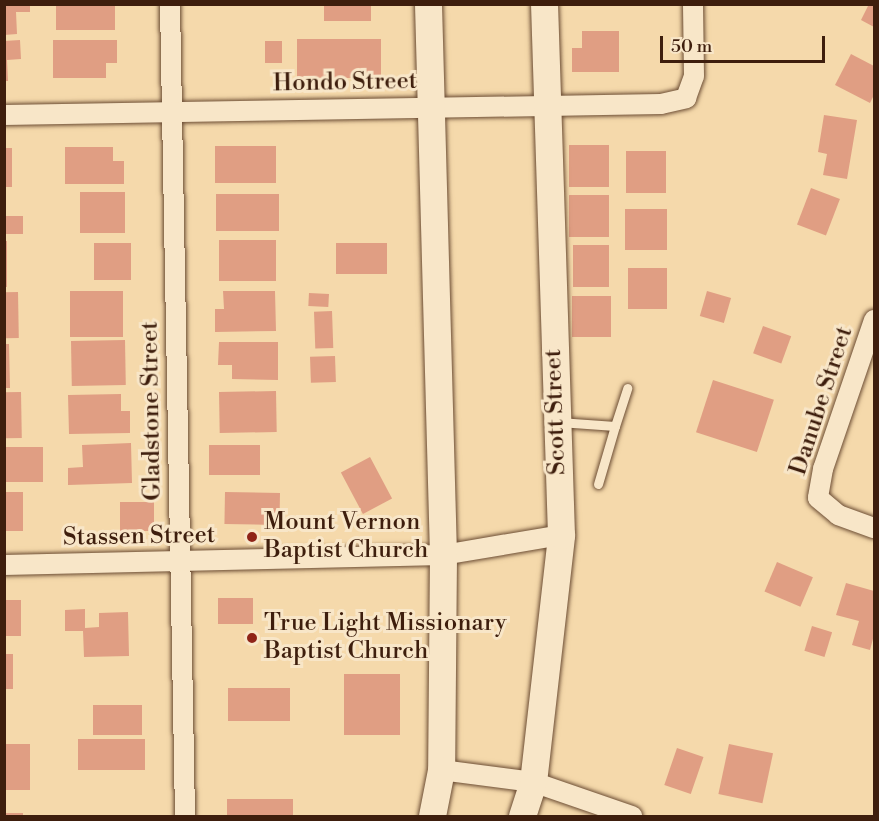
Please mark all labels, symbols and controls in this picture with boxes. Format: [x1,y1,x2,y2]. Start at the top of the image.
scale bar [663,24,828,62]
text: 50 m [671,35,712,58]
street label: Hondo Street [273,67,417,99]
street label: Gladstone Street [136,321,168,501]
street label: Danube Street [784,323,860,479]
street label: Scott Street [539,348,573,476]
place label: Mount Vernon Baptist Church [264,509,428,565]
street label: Stassen Street [63,521,215,553]
marker: Mount Vernon Baptist Church [245,530,259,544]
place label: True Light Missionary Baptist Church [264,610,507,666]
marker: True Light Missionary Baptist Church [245,631,259,645]

